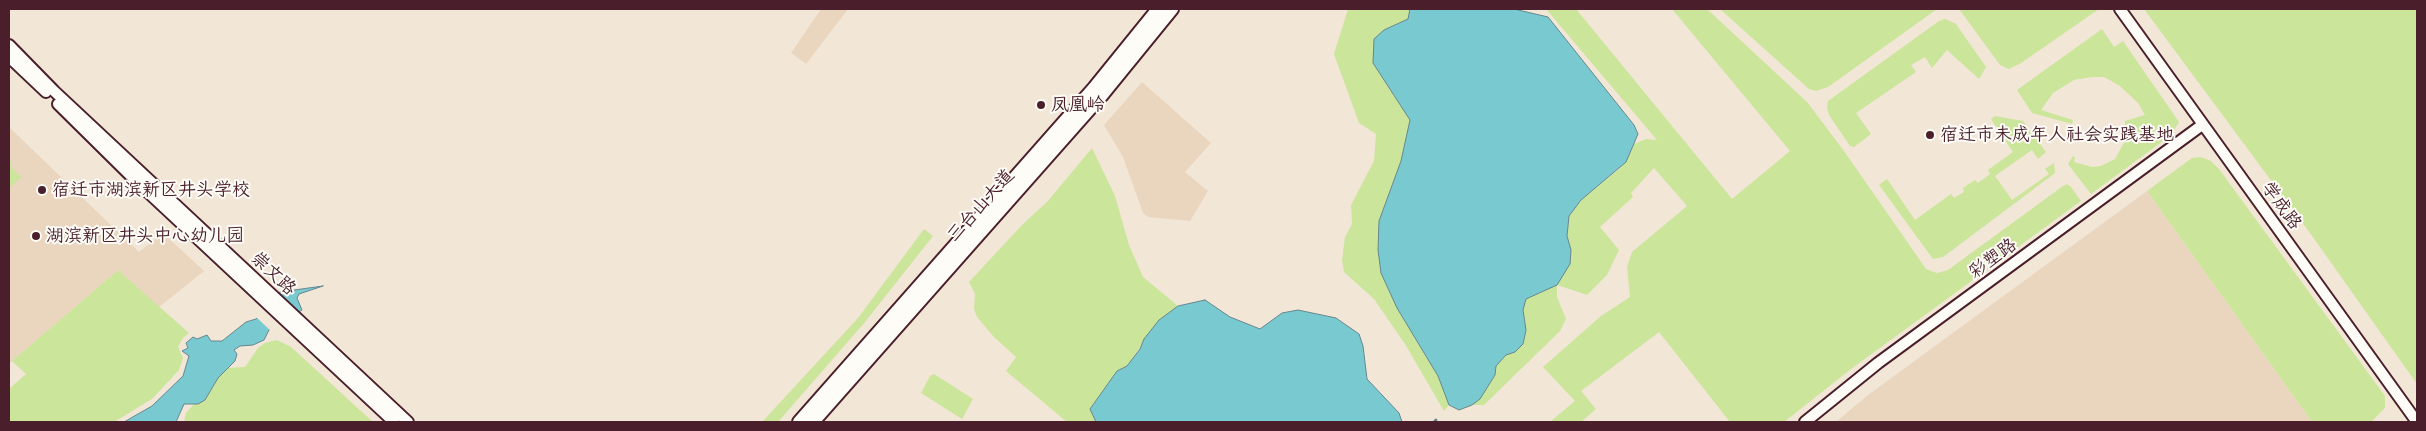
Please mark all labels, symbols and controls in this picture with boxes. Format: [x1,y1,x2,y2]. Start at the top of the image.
place label: 凤凰岭 [1051,94,1105,116]
marker: 凤凰岭 [1035,99,1047,111]
place label: 宿迁市未成年人社会实践基地 [1940,124,2174,146]
marker: 宿迁市未成年人社会实践基地 [1924,129,1936,141]
street label: 三台山大道 [943,165,1019,247]
street label: 学成路 [2256,178,2306,234]
place label: 宿迁市湖滨新区井头学校 [52,179,250,201]
marker: 宿迁市湖滨新区井头学校 [36,184,48,196]
place label: 湖滨新区井头中心幼儿园 [46,225,244,247]
marker: 湖滨新区井头中心幼儿园 [30,230,42,242]
street label: 彩塑路 [1965,234,2021,284]
street label: 崇文路 [246,248,300,300]

